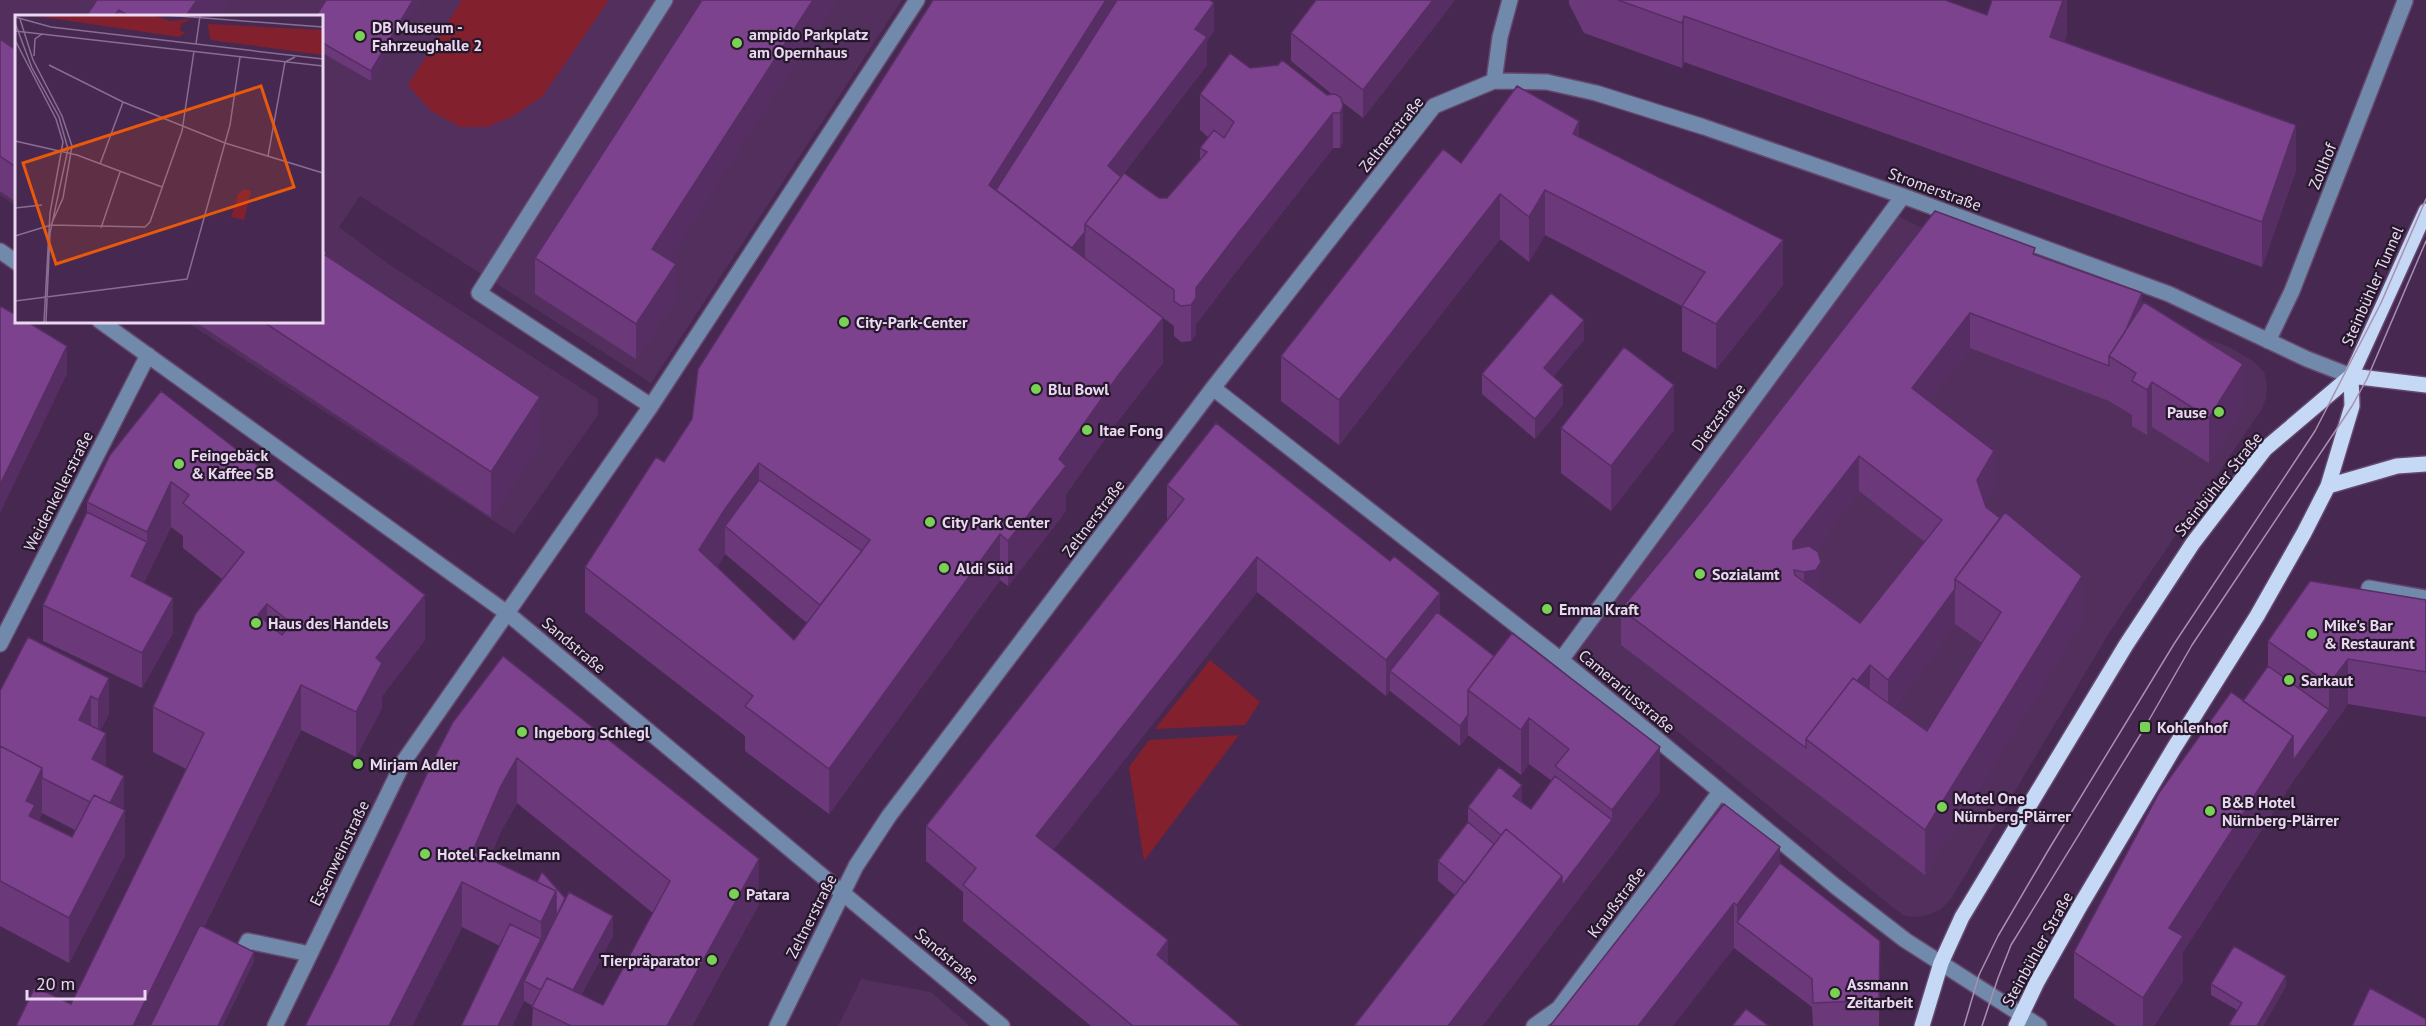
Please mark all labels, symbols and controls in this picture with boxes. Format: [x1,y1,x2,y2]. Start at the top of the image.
inset map [15,15,322,322]
place label: DB Museum - Fahrzeughalle 2 [372,17,482,55]
place label: ampido Parkplatz am Opernhaus [749,24,868,62]
marker: DB Museum - Fahrzeughalle 2 [353,29,367,43]
marker: ampido Parkplatz am Opernhaus [730,36,744,50]
street label: Zeltnerstraße [1354,92,1428,176]
street label: Zollhof [2304,139,2341,192]
street label: Stromerstraße [1886,163,1984,215]
street label: Steinbühler Tunnel [2337,223,2408,349]
place label: City-Park-Center [856,312,968,332]
marker: City-Park-Center [837,315,851,329]
place label: Blu Bowl [1048,379,1109,399]
street label: Dietzstraße [1687,379,1749,455]
marker: Blu Bowl [1029,382,1043,396]
place label: Pause [2167,402,2207,422]
marker: Pause [2212,405,2226,419]
place label: Itae Fong [1099,420,1163,440]
marker: Itae Fong [1080,423,1094,437]
street label: Weidenkellerstraße [19,428,97,554]
street label: Steinbühler Straße [2170,428,2266,540]
place label: Feingebäck & Kaffee SB [191,445,274,483]
marker: Feingebäck & Kaffee SB [172,457,186,471]
street label: Zeltnerstraße [1057,475,1129,561]
place label: City Park Center [942,512,1050,532]
marker: City Park Center [923,515,937,529]
place label: Aldi Süd [956,558,1013,578]
marker: Aldi Süd [937,561,951,575]
place label: Sozialamt [1712,564,1780,584]
marker: Sozialamt [1693,567,1707,581]
place label: Emma Kraft [1559,599,1639,619]
marker: Emma Kraft [1540,602,1554,616]
place label: Haus des Handels [268,613,389,633]
street label: Sandstraße [538,613,610,677]
place label: Mike's Bar & Restaurant [2324,615,2415,653]
marker: Haus des Handels [249,616,263,630]
marker: Mike's Bar & Restaurant [2305,627,2319,641]
street label: Camerariusstraße [1575,645,1679,737]
place label: Sarkaut [2301,670,2353,690]
marker: Sarkaut [2282,673,2296,687]
place label: Kohlenhof [2157,717,2228,737]
marker: Kohlenhof [2138,720,2152,734]
place label: Ingeborg Schlegl [534,722,650,742]
marker: Ingeborg Schlegl [515,725,529,739]
place label: Mirjam Adler [370,754,458,774]
marker: Mirjam Adler [351,757,365,771]
place label: Motel One Nürnberg-Plärrer [1954,788,2071,826]
place label: B&B Hotel Nürnberg-Plärrer [2222,792,2339,830]
street label: Essenweinstraße [305,797,373,909]
marker: Motel One Nürnberg-Plärrer [1935,800,1949,814]
marker: B&B Hotel Nürnberg-Plärrer [2203,804,2217,818]
place label: Hotel Fackelmann [437,844,560,864]
marker: Hotel Fackelmann [418,847,432,861]
street label: Kraußstraße [1583,862,1649,942]
street label: Zeltnerstraße [781,871,841,961]
place label: Patara [746,884,790,904]
marker: Patara [727,887,741,901]
street label: Steinbühler Straße [1997,888,2077,1010]
street label: Sandstraße [911,924,983,988]
place label: Tierpräparator [601,950,700,970]
marker: Tierpräparator [705,953,719,967]
scale bar [27,963,146,1001]
text: 20 m [36,972,75,995]
place label: Assmann Zeitarbeit [1847,974,1914,1012]
marker: Assmann Zeitarbeit [1828,986,1842,1000]

